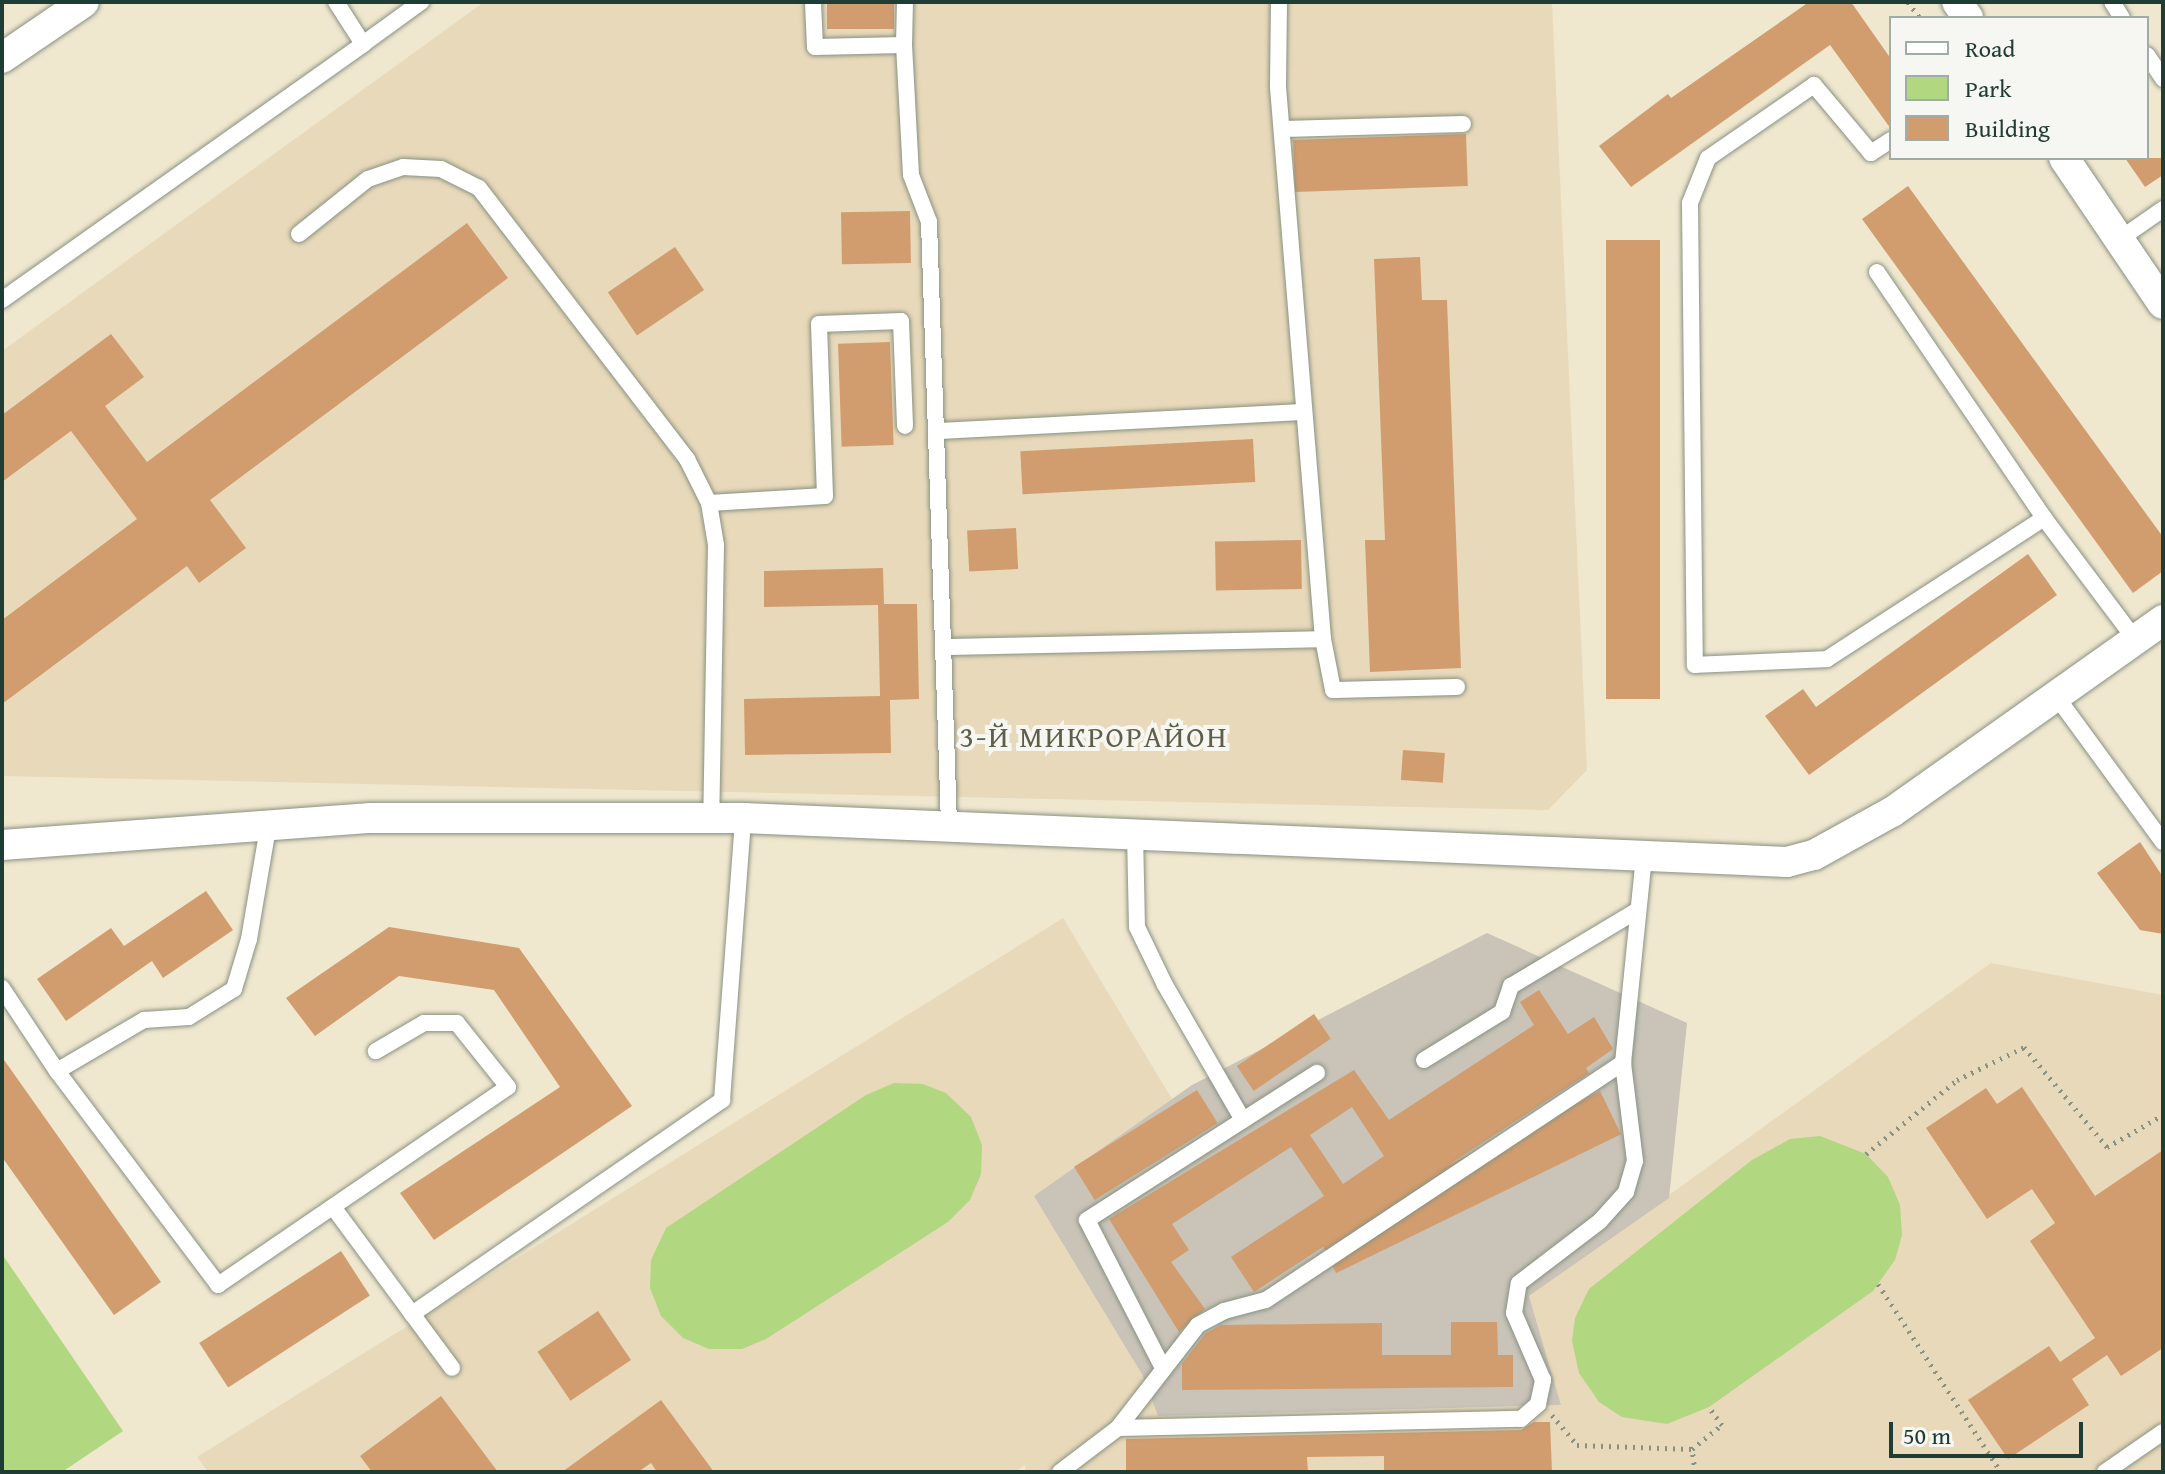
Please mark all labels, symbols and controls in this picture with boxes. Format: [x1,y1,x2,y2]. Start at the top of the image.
legend [1889,16,2149,160]
text: Road [1965,31,2015,66]
text: Park [1965,71,2011,106]
text: Building [1965,111,2050,146]
district label: 3-Й МИКРОРАЙОН [960,718,1228,754]
scale bar [1893,1406,2087,1456]
text: 50 m [1903,1418,1951,1453]

